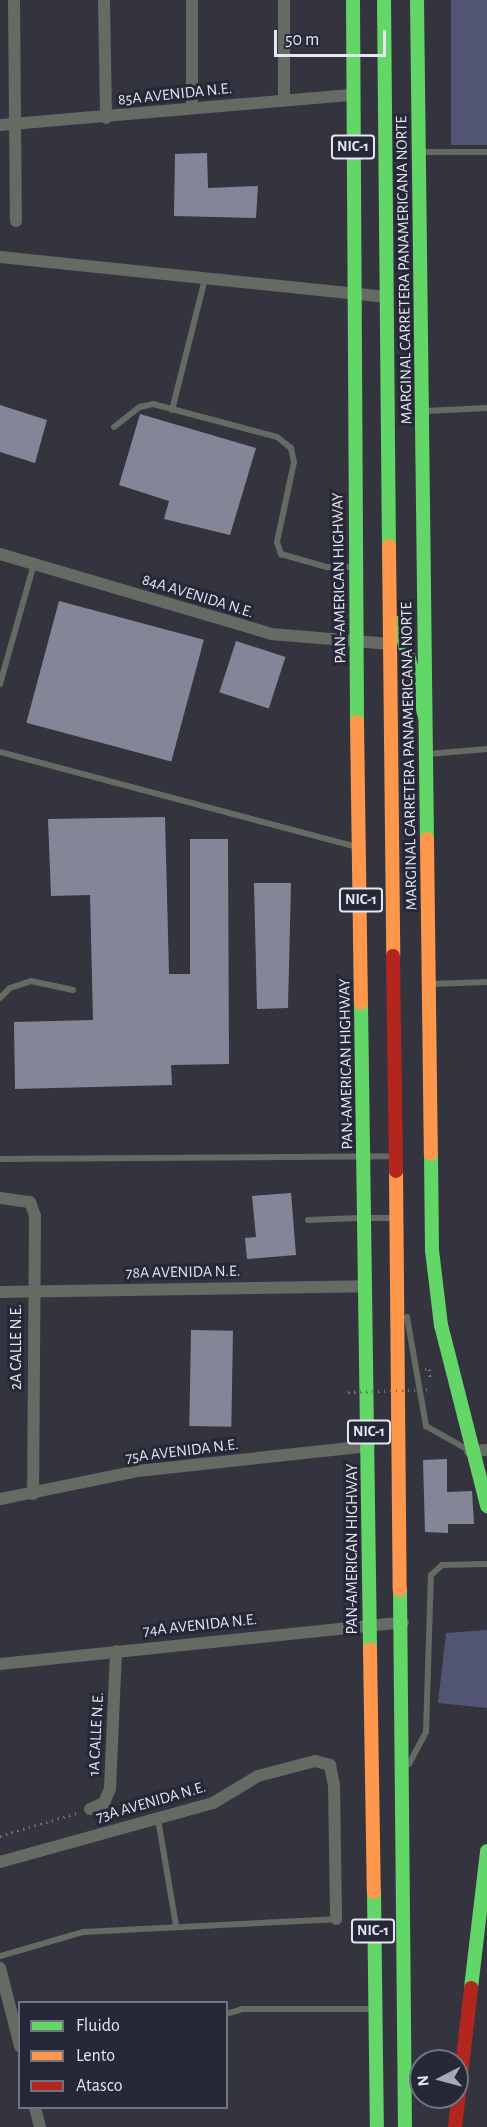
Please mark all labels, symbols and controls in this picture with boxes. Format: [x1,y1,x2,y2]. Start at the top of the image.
scale bar [277,18,390,56]
text: 50 m [285,31,319,49]
street label: 85A AVENIDA N.E. [117,78,233,110]
street label: MARGINAL CARRETERA PANAMERICANA NORTE [392,116,416,424]
road number: NIC-1 [330,135,376,159]
street label: PAN-AMERICAN HIGHWAY [328,492,350,664]
street label: 84A AVENIDA N.E. [140,570,256,622]
street label: MARGINAL CARRETERA PANAMERICANA NORTE [397,602,421,910]
road number: NIC-1 [338,888,384,912]
street label: PAN-AMERICAN HIGHWAY [335,978,357,1150]
street label: 78A AVENIDA N.E. [126,1261,240,1283]
street label: 2A CALLE N.E. [6,1304,26,1390]
road number: NIC-1 [346,1420,392,1444]
street label: 75A AVENIDA N.E. [124,1435,240,1467]
street label: PAN-AMERICAN HIGHWAY [342,1463,362,1635]
street label: 74A AVENIDA N.E. [142,1609,258,1641]
street label: 1A CALLE N.E. [84,1691,108,1777]
street label: 73A AVENIDA N.E. [94,1777,208,1827]
road number: NIC-1 [350,1919,395,1943]
legend [18,2001,228,2109]
text: Fluido [76,2017,120,2035]
text: Lento [76,2047,115,2065]
north arrow [409,2049,469,2109]
text: N [415,2074,432,2087]
text: Atasco [76,2077,123,2095]

